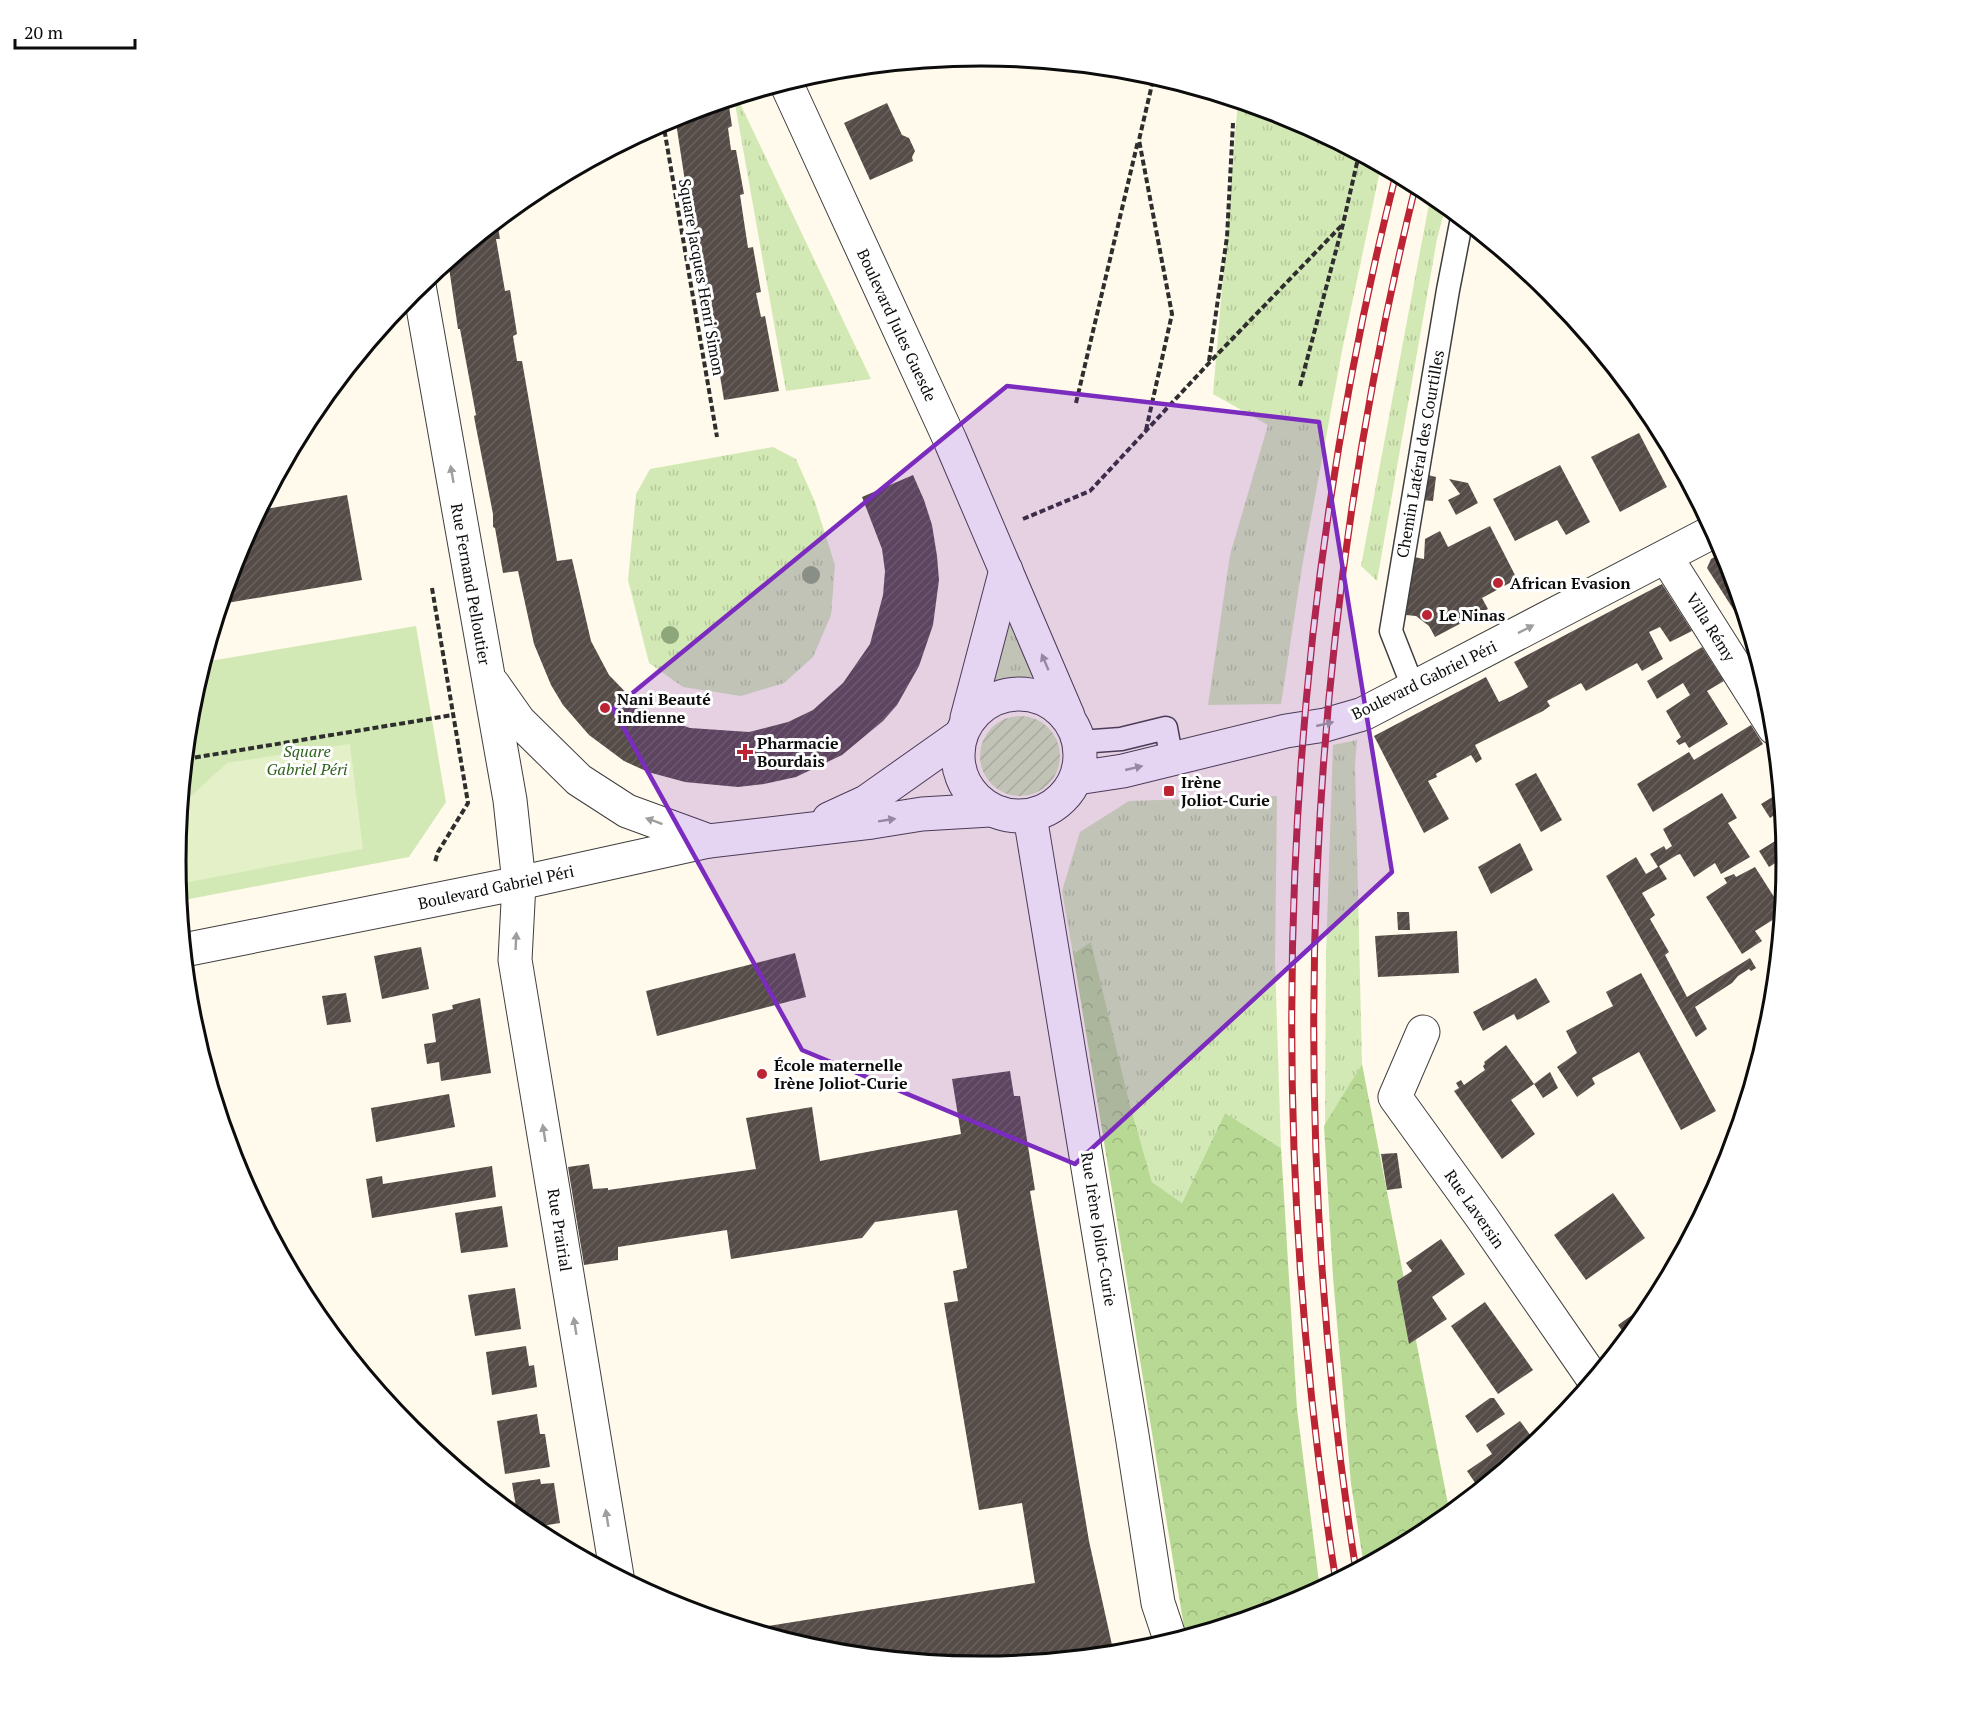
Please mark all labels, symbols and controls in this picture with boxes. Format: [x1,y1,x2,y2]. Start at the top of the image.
scale bar [15,12,135,50]
text: 20 m [24,20,64,44]
street label: Square Jacques Henri Simon [674,177,730,378]
street label: Boulevard Jules Guesde [852,245,942,405]
street label: Chemin Latéral des Courtilles [1391,348,1449,560]
one-way arrow [447,464,456,483]
street label: Rue Fernand Pelloutier [446,501,496,667]
place label: African Evasion [1510,572,1631,594]
marker: African Evasion [1491,576,1505,590]
street label: Villa Rémy [1681,588,1741,666]
place label: Le Ninas [1439,604,1505,626]
marker: Le Ninas [1420,608,1434,622]
one-way arrow [1518,624,1535,634]
street label: Boulevard Gabriel Péri [1348,635,1501,725]
one-way arrow [1040,653,1050,671]
place label: Nani Beauté indienne [617,688,711,728]
marker: Nani Beauté indienne [598,701,612,715]
one-way arrow [1315,719,1334,729]
place label: Pharmacie Bourdais [757,732,839,772]
park label: Square Gabriel Péri [266,740,348,780]
marker: Pharmacie Bourdais [738,745,752,759]
one-way arrow [1125,763,1144,773]
place label: Irène Joliot-Curie [1181,771,1270,811]
marker: Irène Joliot-Curie [1162,784,1176,798]
one-way arrow [645,815,663,825]
one-way arrow [878,815,897,824]
street label: Boulevard Gabriel Péri [416,860,576,914]
one-way arrow [511,931,521,950]
place label: École maternelle Irène Joliot-Curie [774,1054,908,1094]
marker: École maternelle Irène Joliot-Curie [755,1067,769,1081]
one-way arrow [539,1124,548,1143]
street label: Rue Irène Joliot-Curie [1076,1150,1122,1308]
street label: Rue Laversin [1440,1165,1511,1253]
street label: Rue Prairial [543,1187,577,1273]
one-way arrow [571,1316,580,1335]
one-way arrow [602,1509,611,1528]

